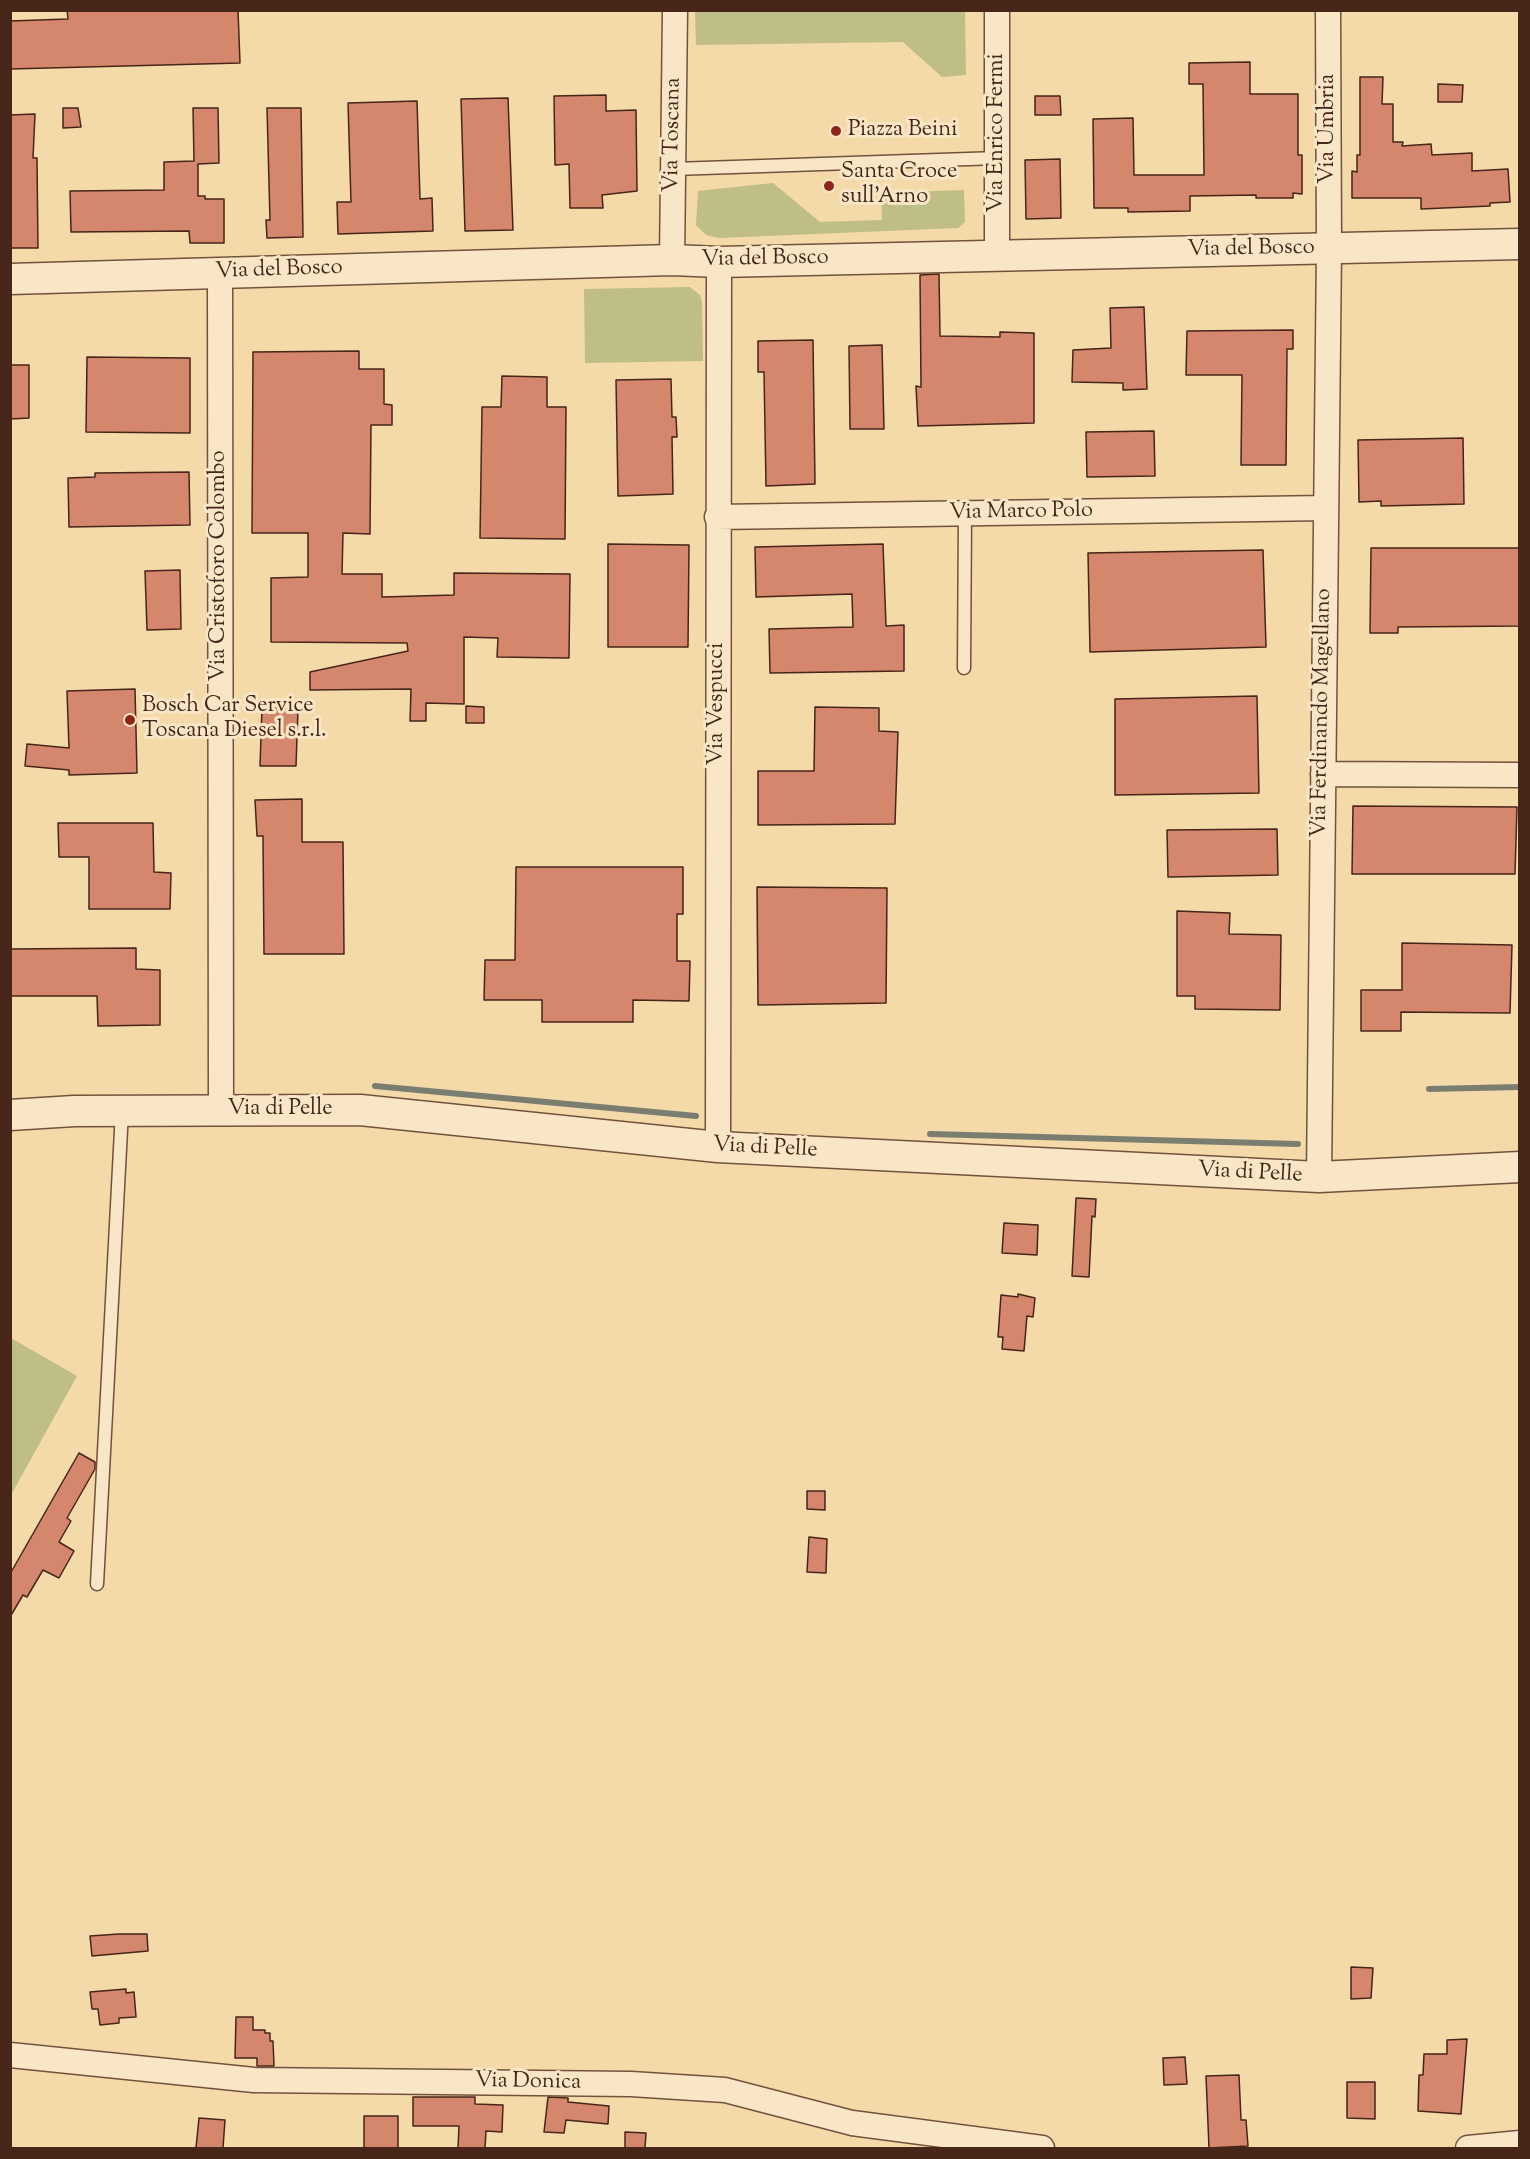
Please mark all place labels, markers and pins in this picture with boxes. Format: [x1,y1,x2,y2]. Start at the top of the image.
place label: Piazza Beini [848,118,958,144]
marker: Piazza Beini [829,124,843,138]
place label: Santa Croce sull'Arno [841,160,957,212]
marker: Santa Croce sull'Arno [822,179,836,193]
place label: Bosch Car Service Toscana Diesel s.r.l. [142,694,327,746]
marker: Bosch Car Service Toscana Diesel s.r.l. [123,713,137,727]

